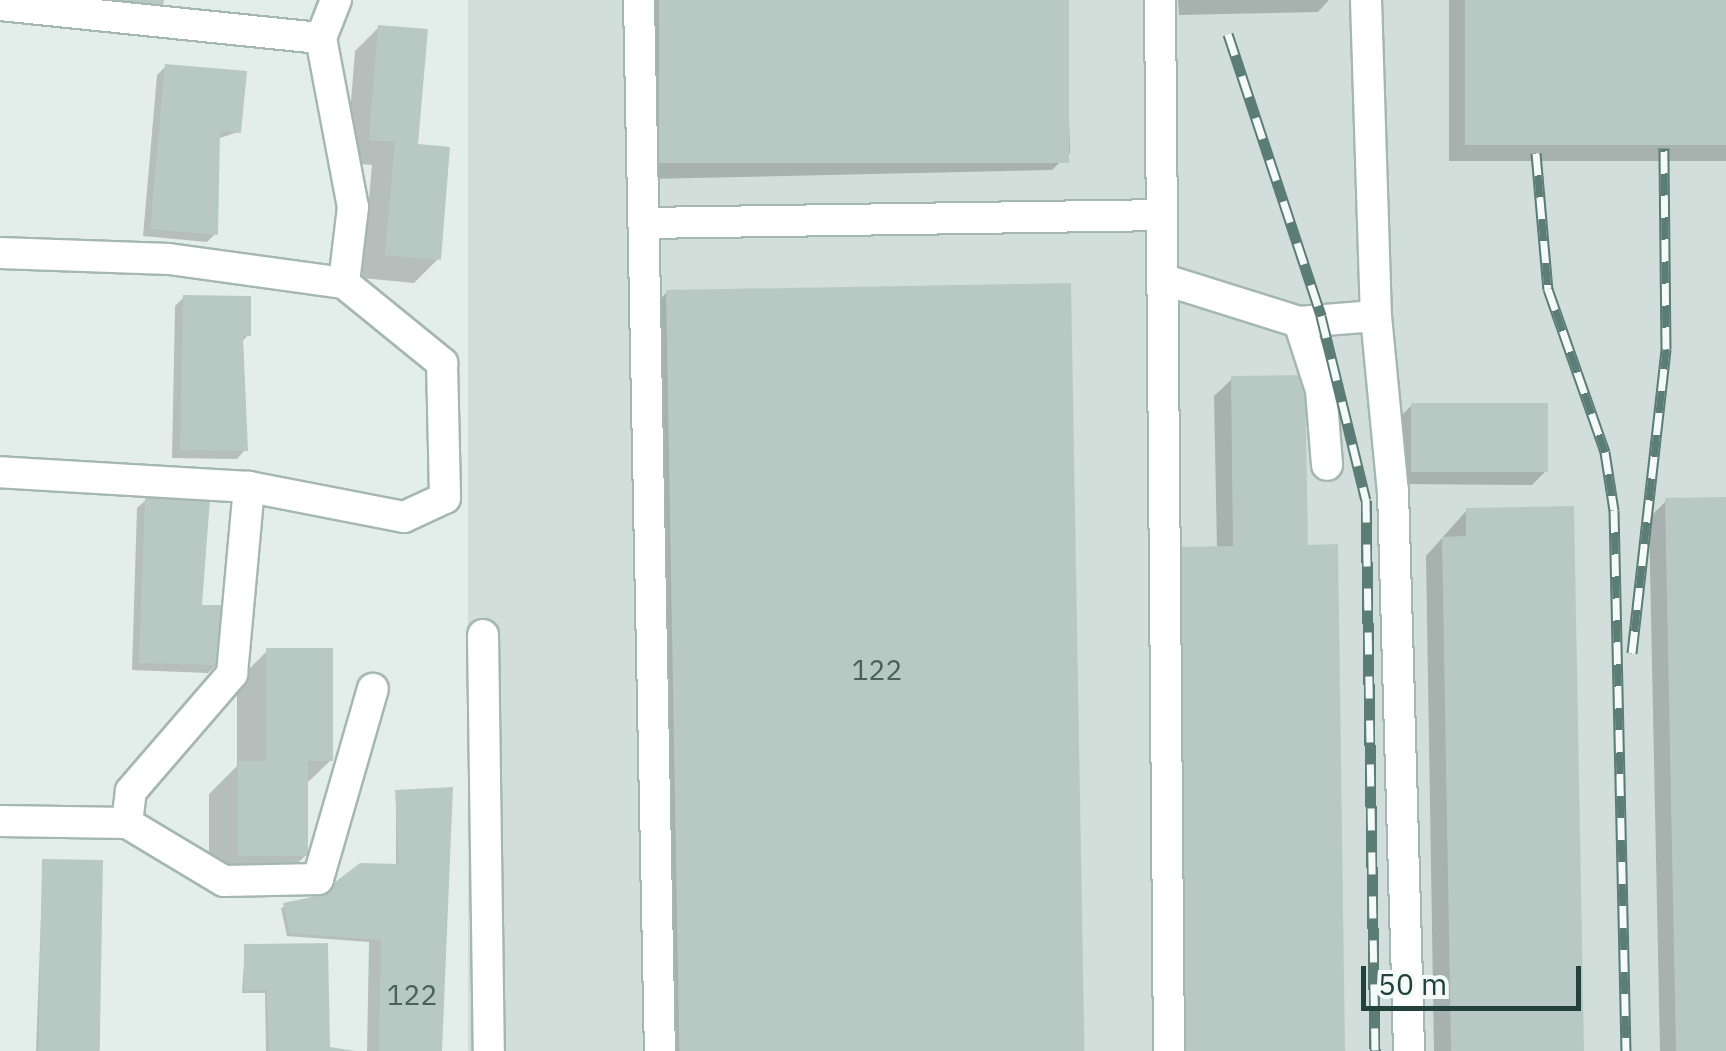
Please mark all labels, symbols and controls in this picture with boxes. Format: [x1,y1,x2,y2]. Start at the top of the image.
house number: 122 [852,653,902,687]
scale bar [1366,946,1586,1008]
text: 50 m [1378,964,1447,1003]
house number: 122 [387,978,437,1012]

